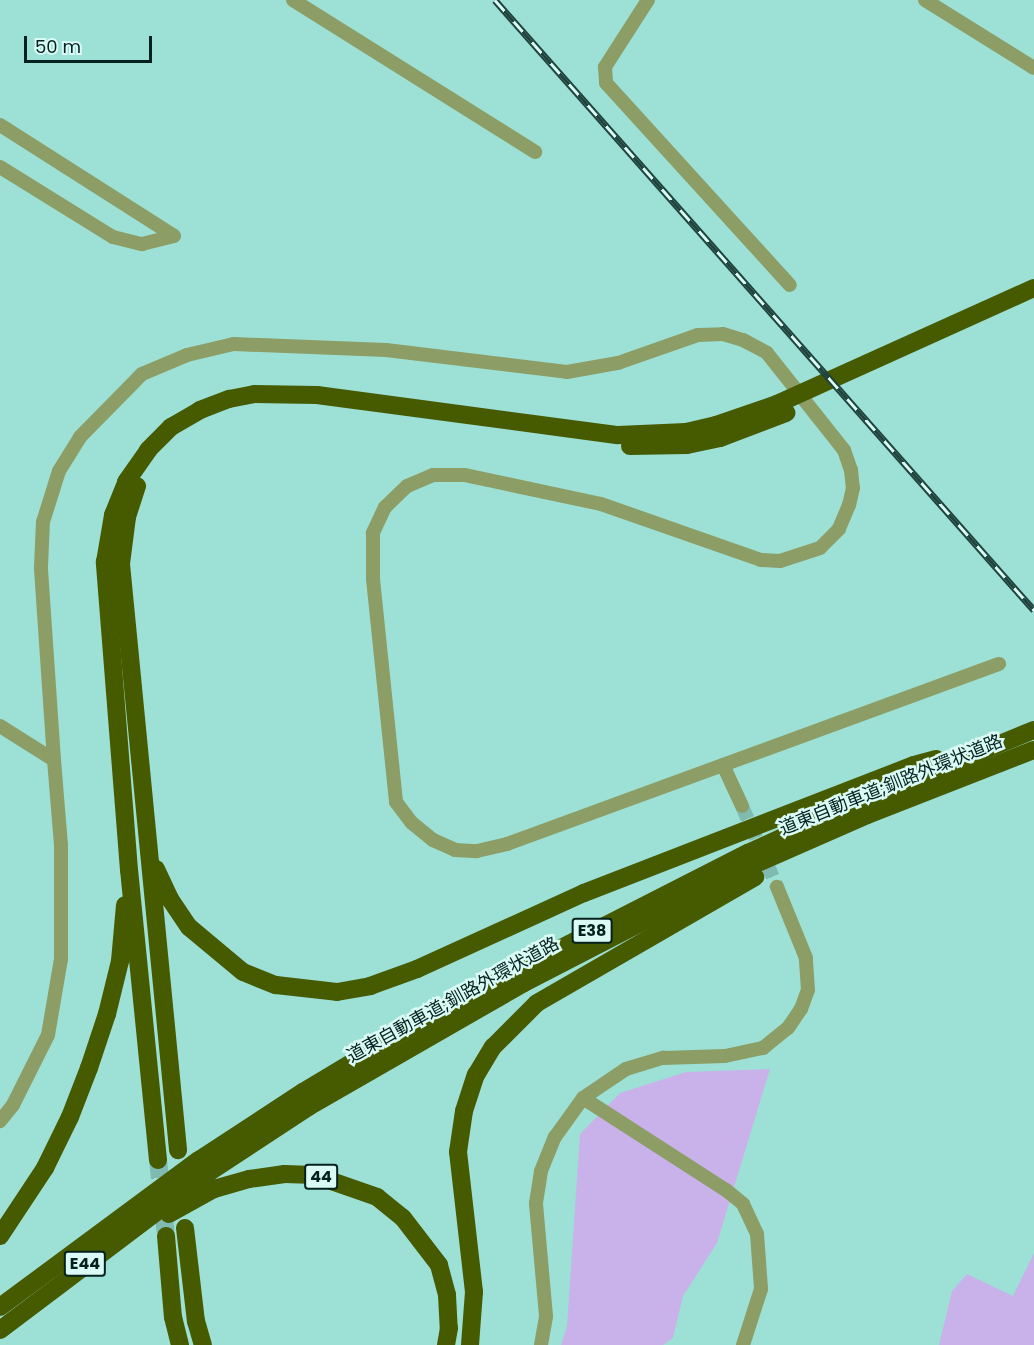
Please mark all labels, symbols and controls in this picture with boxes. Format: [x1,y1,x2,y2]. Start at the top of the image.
scale bar [27,24,154,62]
text: 50 m [35,34,81,59]
street label: 道東自動車道;釧路外環状道路 [776,730,1006,840]
road number: E38 [571,918,613,944]
street label: 道東自動車道;釧路外環状道路 [343,933,563,1067]
road number: 44 [303,1164,339,1190]
road number: E44 [62,1251,107,1277]

